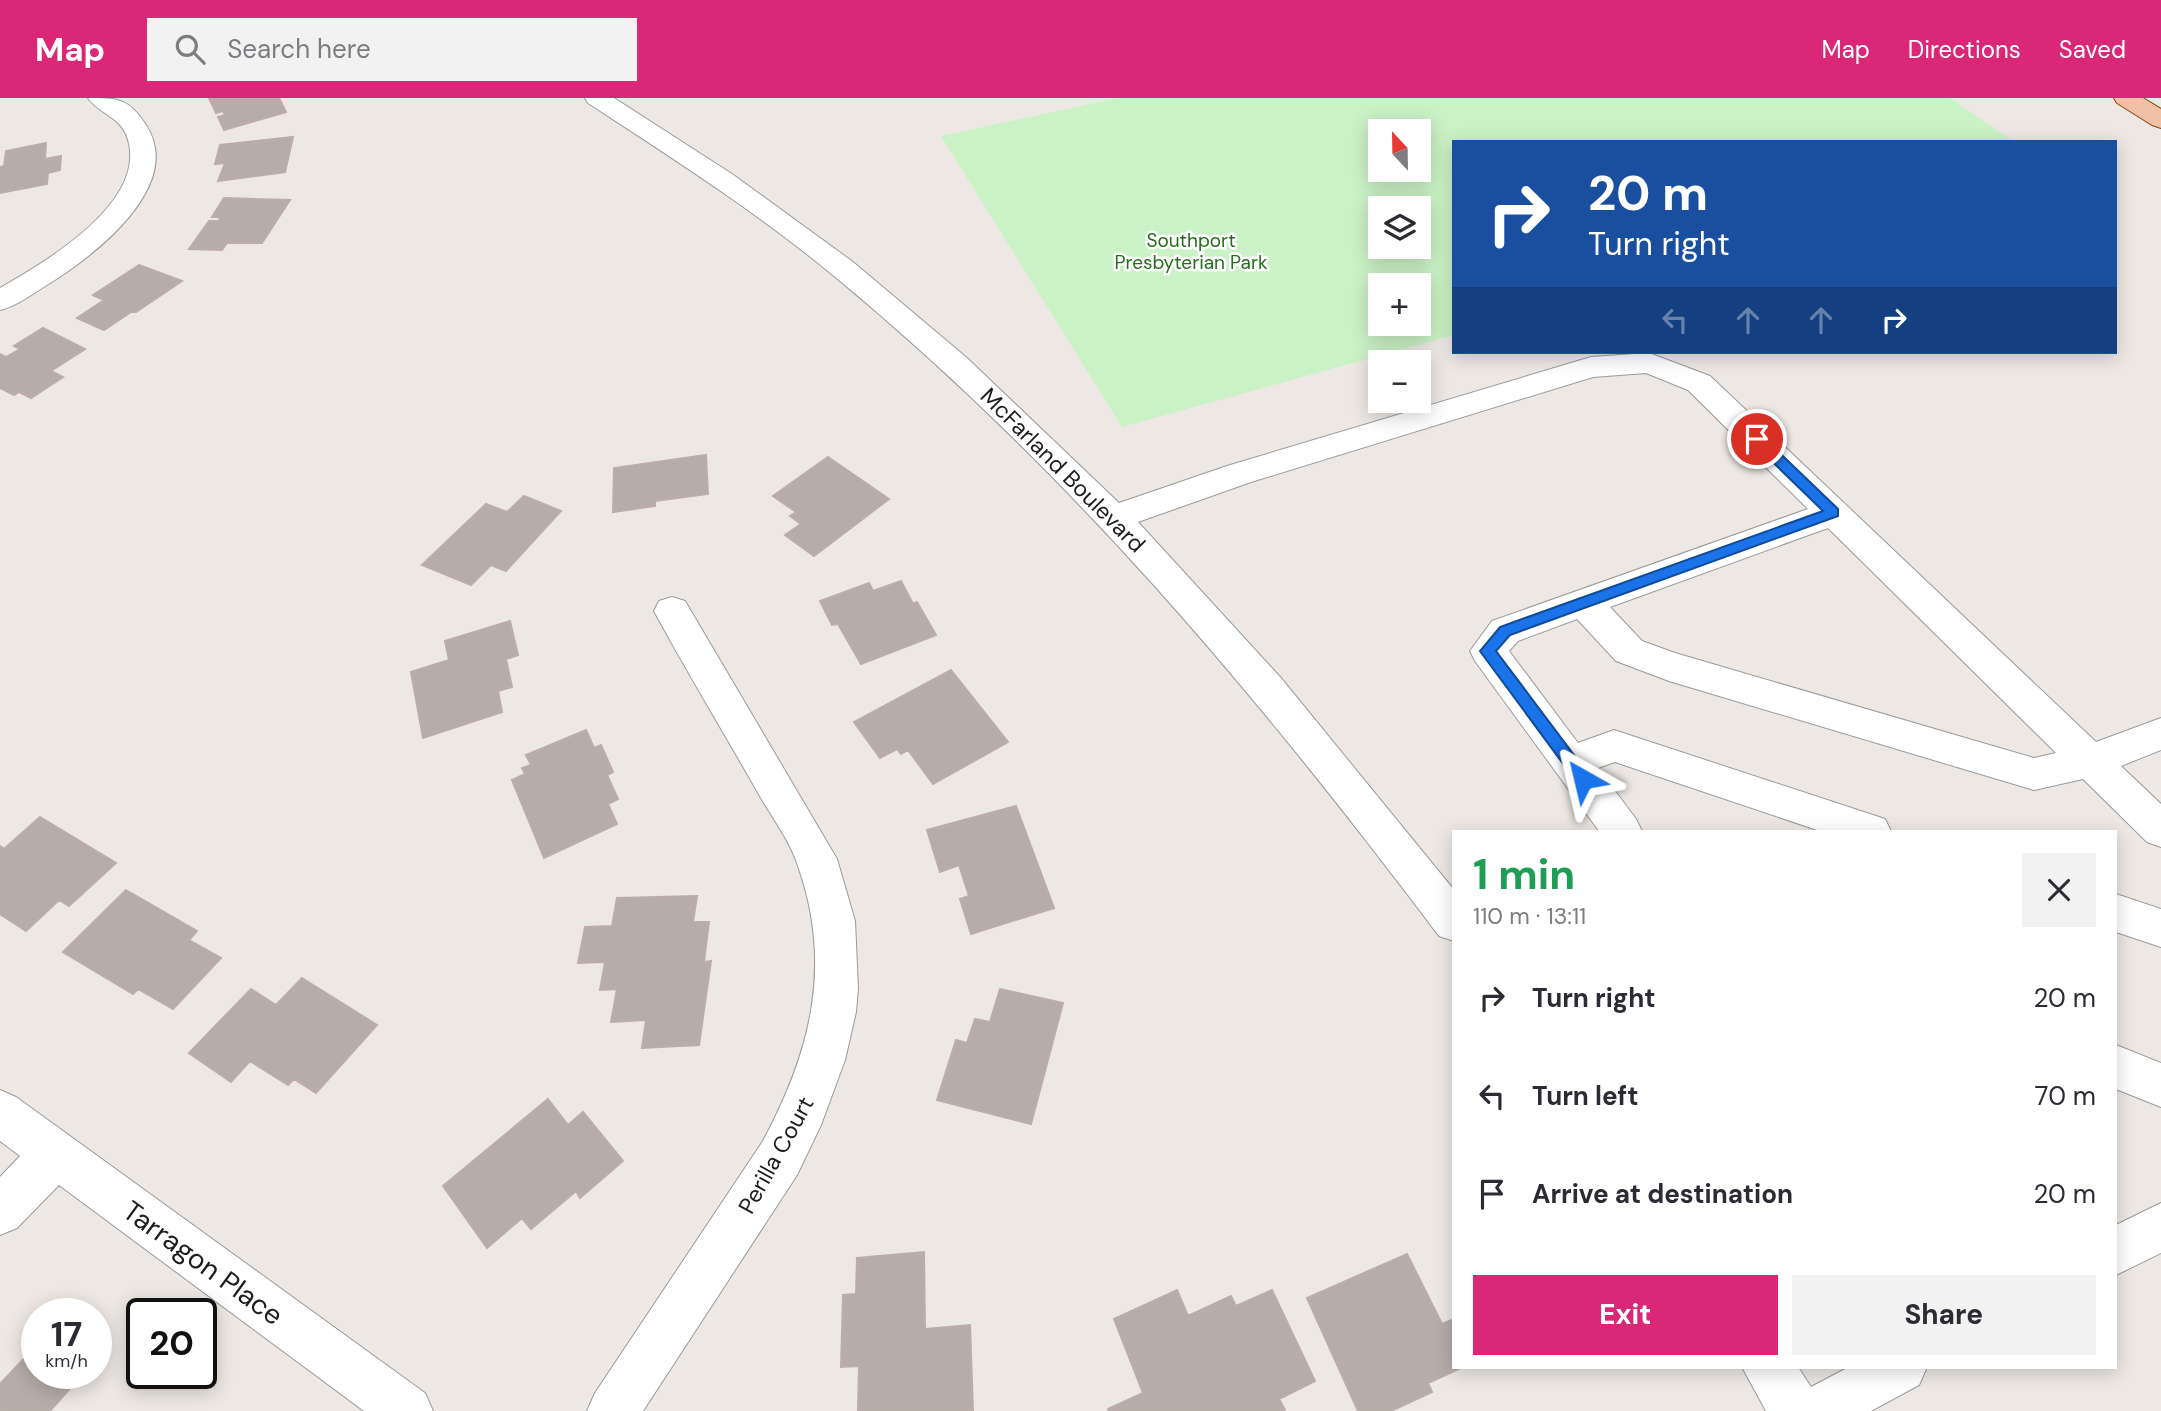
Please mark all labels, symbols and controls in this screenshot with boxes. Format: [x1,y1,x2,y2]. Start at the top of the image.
search box [147,18,637,81]
text: Map [35,28,105,71]
icon: search [171,30,209,68]
text: Search here [227,32,371,66]
text: Map [1822,34,1870,65]
text: Directions [1908,34,2021,65]
text: Saved [2059,34,2126,65]
north arrow [1368,119,1432,182]
map controls [1368,119,1431,413]
text: 20 m [1588,161,1708,225]
icon: right [1473,168,1564,259]
button: layers [1368,196,1431,259]
text: Turn right [1588,223,1730,265]
park label: Southport Presbyterian Park [1114,228,1268,275]
button: + [1368,273,1431,336]
icon: left [1656,301,1694,339]
icon: ahead [1729,301,1767,339]
icon: ahead [1802,301,1840,339]
icon: right [1875,301,1913,339]
button: − [1368,350,1431,413]
street label: McFarland Boulevard [974,381,1152,559]
pin [1727,409,1787,469]
icon: arrive [1738,420,1776,458]
position arrow [1546,742,1620,816]
text: 1 min [1473,847,1575,902]
button: close [2022,853,2096,927]
text: 110 m · 13:11 [1473,901,1586,931]
icon: right [1473,979,1511,1017]
text: Turn right [1532,981,1656,1015]
text: 20 m [2033,981,2096,1015]
icon: left [1473,1077,1511,1115]
text: Turn left [1532,1079,1639,1113]
text: 70 m [2035,1079,2096,1113]
street label: Perilla Court [731,1091,821,1219]
icon: arrive [1473,1175,1511,1213]
text: Arrive at destination [1532,1177,1793,1211]
text: 20 m [2033,1177,2096,1211]
street label: Tarragon Place [115,1192,291,1334]
button: Exit [1473,1275,1778,1355]
button: Share [1792,1275,2096,1355]
speed limit sign: 20 [126,1298,217,1389]
text: 17 [51,1311,82,1357]
text: km/h [45,1349,88,1373]

